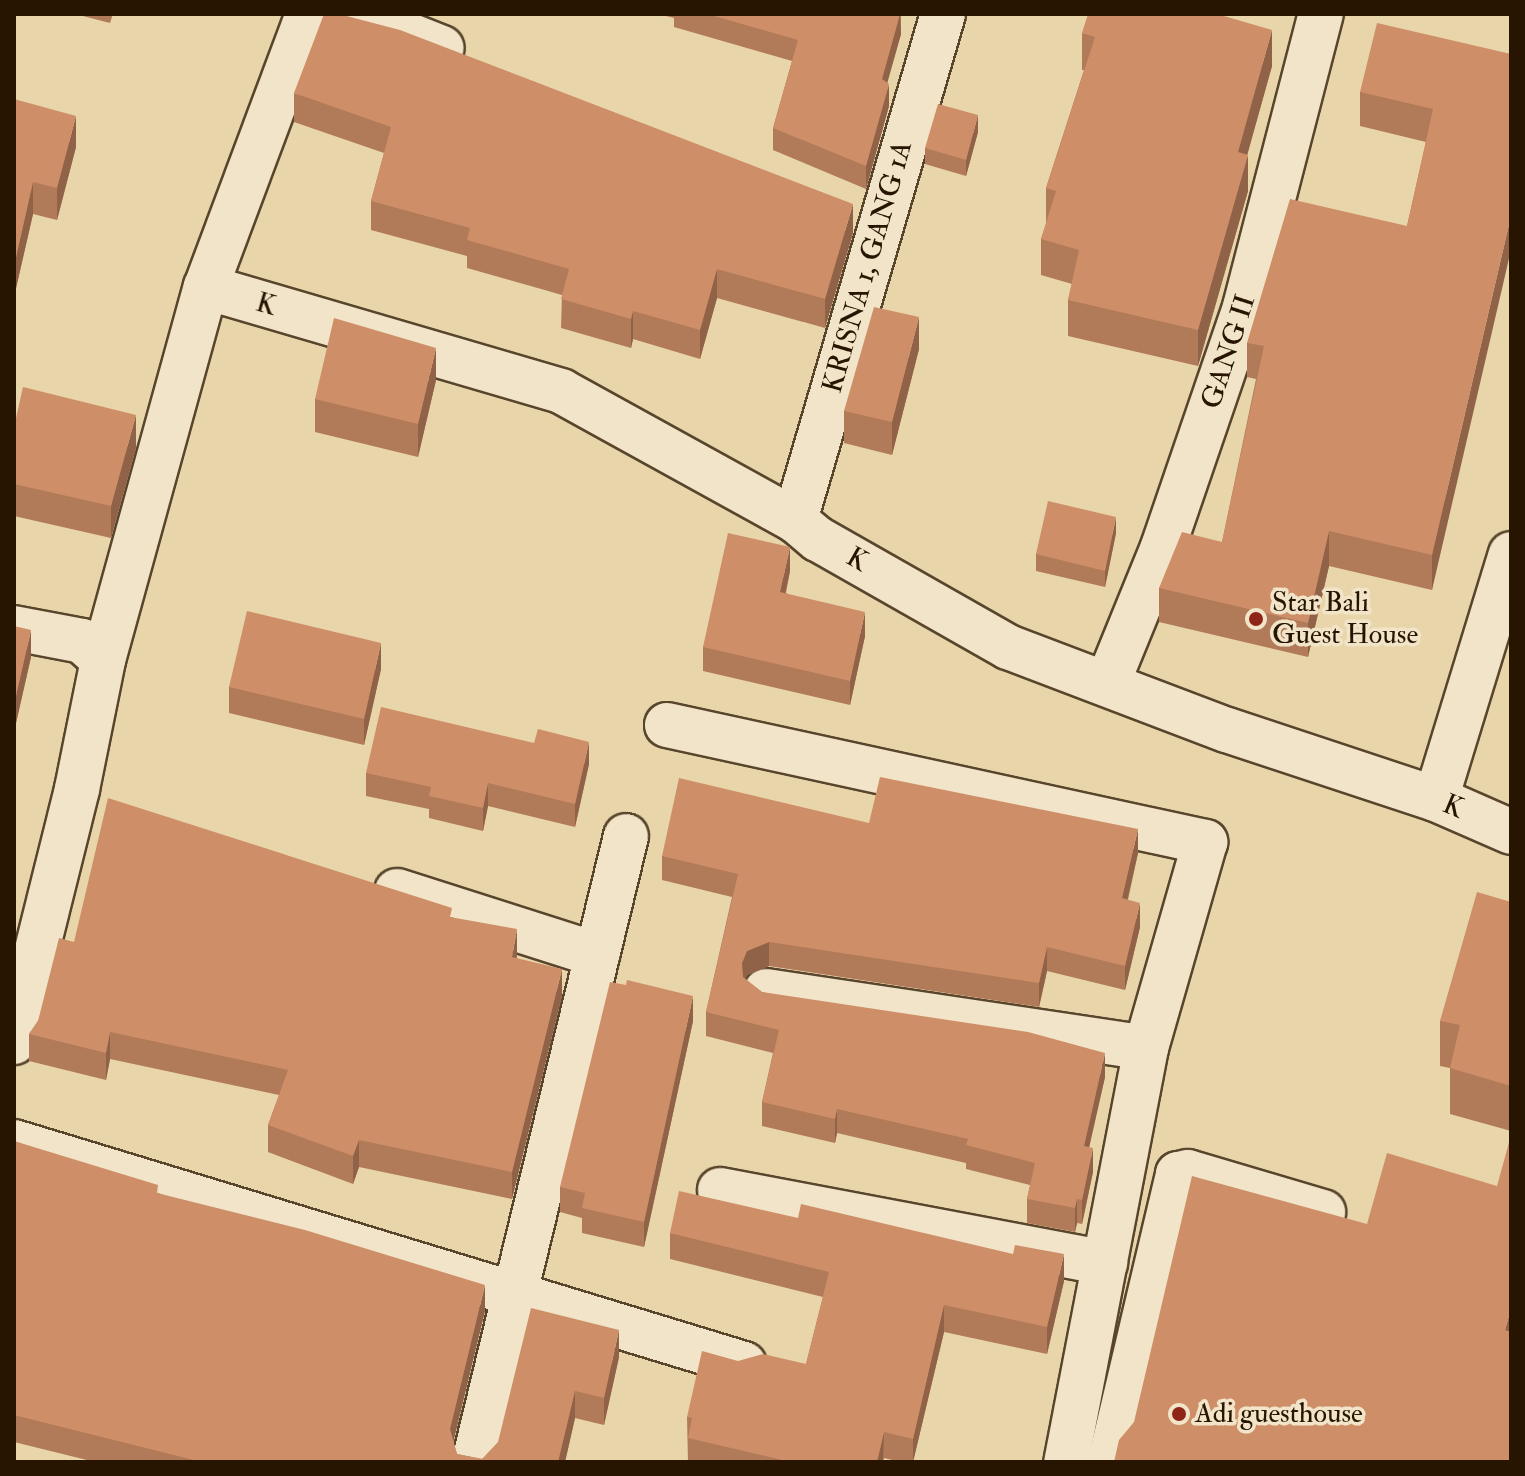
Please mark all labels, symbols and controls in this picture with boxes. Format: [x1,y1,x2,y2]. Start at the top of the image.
street label: KRISNA 1, GANG 1A [816,137,920,397]
street label: K [252,286,280,324]
street label: GANG II [1195,291,1263,413]
street label: K [840,541,874,579]
place label: Star Bali Guest House [1272,586,1418,652]
marker: Star Bali Guest House [1247,610,1265,628]
street label: K [1437,788,1469,826]
place label: Adi guesthouse [1195,1397,1363,1431]
marker: Adi guesthouse [1170,1405,1188,1423]

